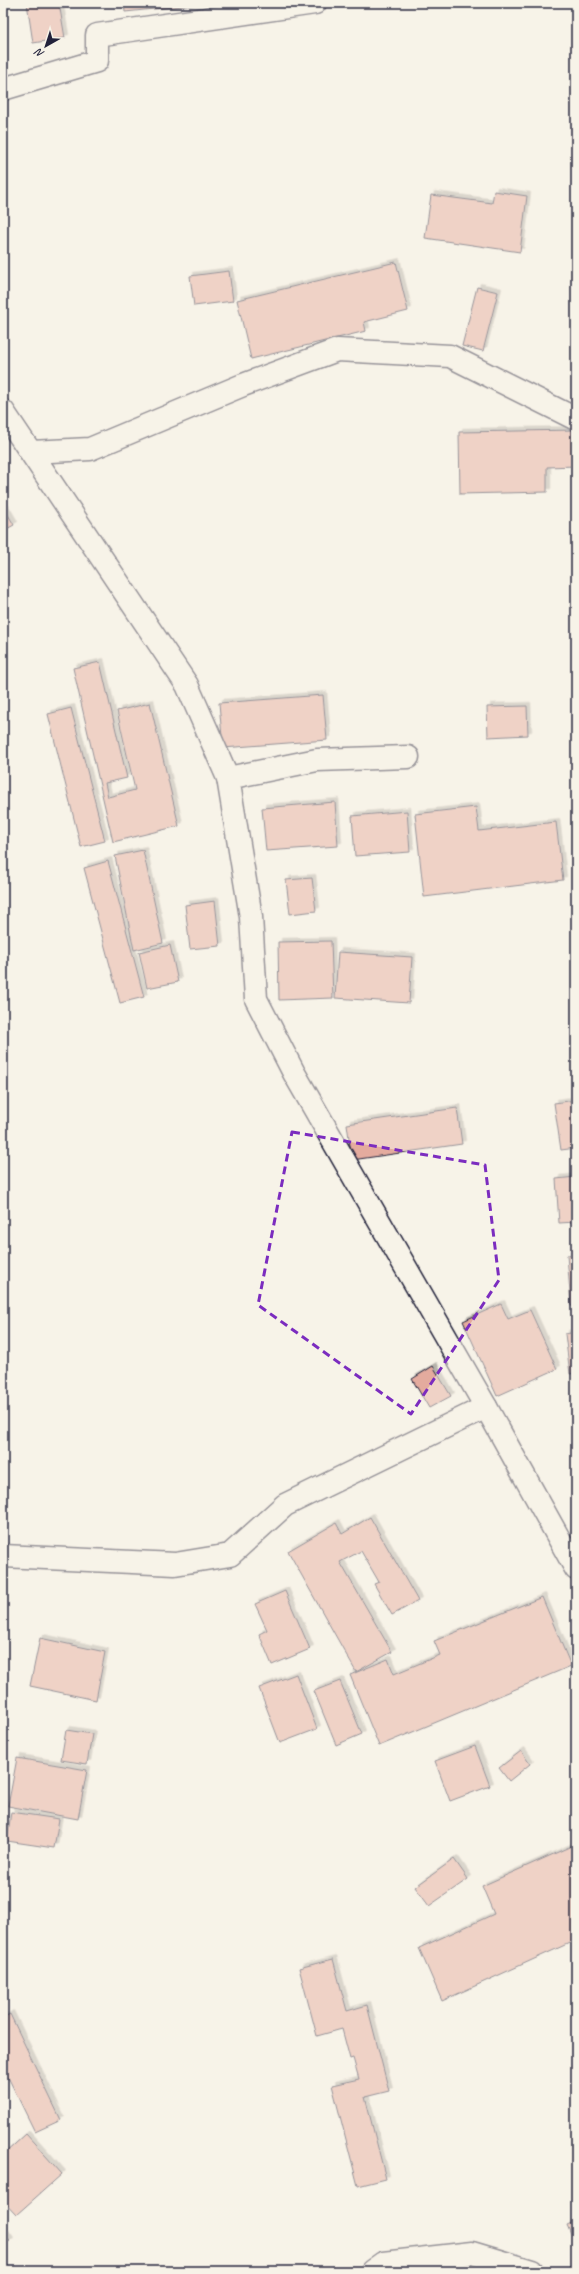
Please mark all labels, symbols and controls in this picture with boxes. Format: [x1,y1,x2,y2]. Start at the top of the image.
north arrow [26,26,66,66]
text: N [31,45,47,61]

